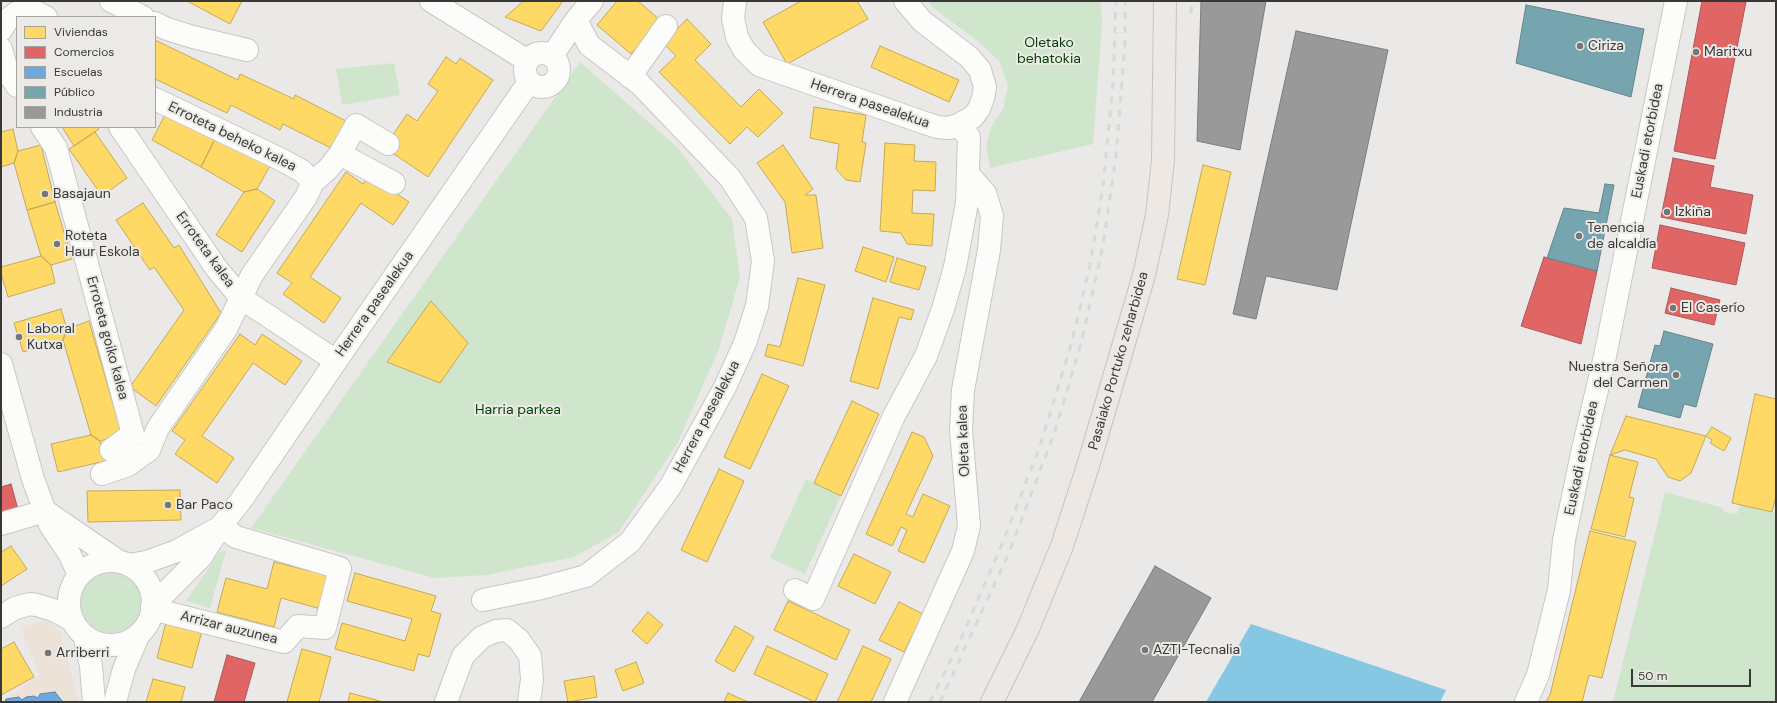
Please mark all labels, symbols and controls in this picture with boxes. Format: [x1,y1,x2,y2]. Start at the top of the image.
legend [16,16,156,128]
text: Viviendas [54,24,108,40]
park label: Oletako behatokia [1017,35,1081,68]
place label: Ciriza [1588,38,1624,54]
marker: Ciriza [1575,41,1585,51]
text: Comercios [54,44,114,60]
place label: Maritxu [1704,44,1752,60]
marker: Maritxu [1691,47,1701,57]
text: Escuelas [54,64,103,80]
street label: Herrera pasealekua [808,76,932,132]
street label: Euskadi etorbidea [1629,82,1667,200]
text: Público [54,84,95,100]
street label: Erroteta beheko kalea [165,99,299,175]
text: Industria [54,104,102,120]
place label: Basajaun [53,186,111,202]
marker: Basajaun [40,189,50,199]
place label: Izkiña [1675,204,1711,220]
marker: Izkiña [1662,207,1672,217]
street label: Erroteta kalea [172,209,238,291]
place label: Tenencia de alcaldía [1587,220,1656,252]
place label: Roteta Haur Eskola [65,228,140,260]
marker: Tenencia de alcaldía [1574,231,1584,241]
marker: Roteta Haur Eskola [52,239,62,249]
street label: Herrera pasealekua [332,248,418,360]
street label: Pasaiako Portuko zeharbidea [1085,270,1153,452]
street label: Erroteta goiko kalea [82,275,132,401]
place label: El Caserío [1681,300,1745,316]
marker: El Caserío [1668,303,1678,313]
place label: Laboral Kutxa [27,321,75,354]
marker: Laboral Kutxa [14,332,24,342]
street label: Herrera pasealekua [670,358,744,476]
place label: Nuestra Señora del Carmen [1568,359,1668,392]
marker: Nuestra Señora del Carmen [1671,370,1681,380]
street label: Euskadi etorbidea [1562,399,1602,517]
park label: Harria parkea [475,402,561,418]
street label: Oleta kalea [954,405,974,477]
place label: Bar Paco [176,497,233,513]
marker: Bar Paco [163,500,173,510]
street label: Arrizar auzunea [179,608,279,648]
place label: AZTI-Tecnalia [1153,642,1240,658]
place label: Arriberri [56,645,109,661]
marker: AZTI-Tecnalia [1140,645,1150,655]
marker: Arriberri [43,648,53,658]
scale bar [1633,661,1753,687]
text: 50 m [1638,668,1667,684]

